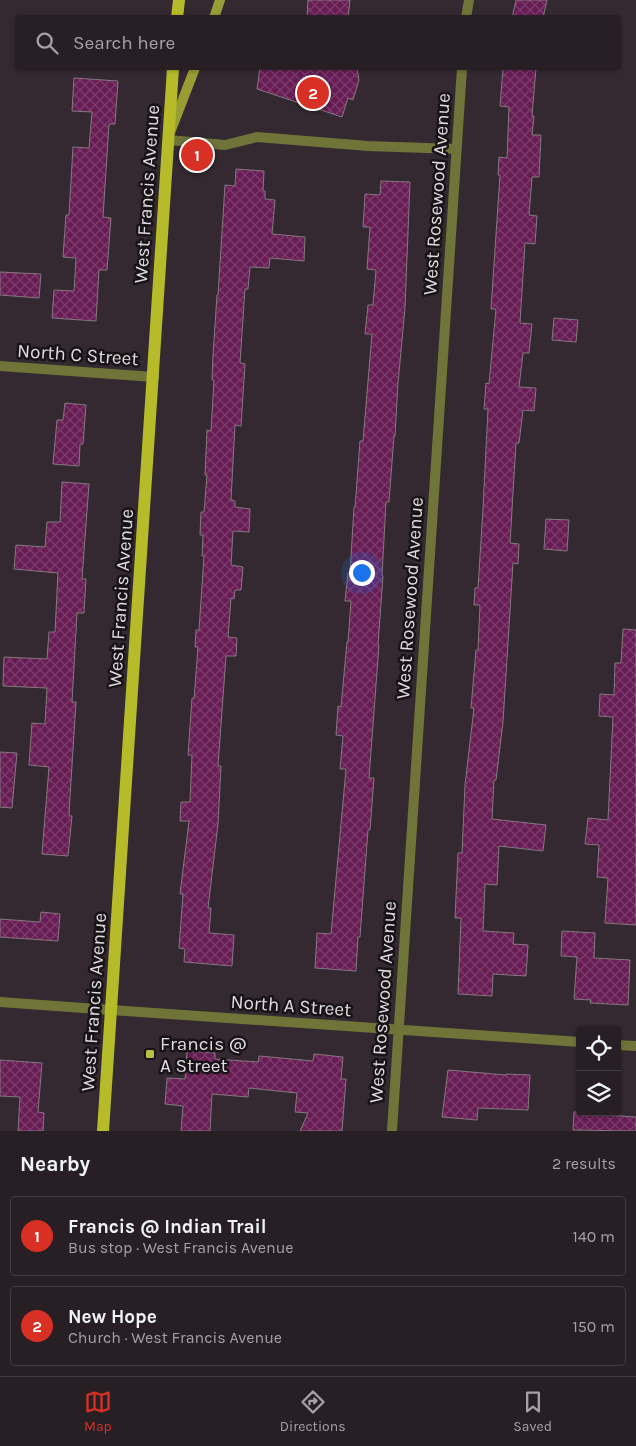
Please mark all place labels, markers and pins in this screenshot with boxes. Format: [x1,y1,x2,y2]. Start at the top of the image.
pin: 2 [297,74,329,112]
pin: 1 [181,136,213,174]
place label: Francis @ A Street [160,1033,247,1077]
marker: Francis @ A Street [144,1048,156,1060]

